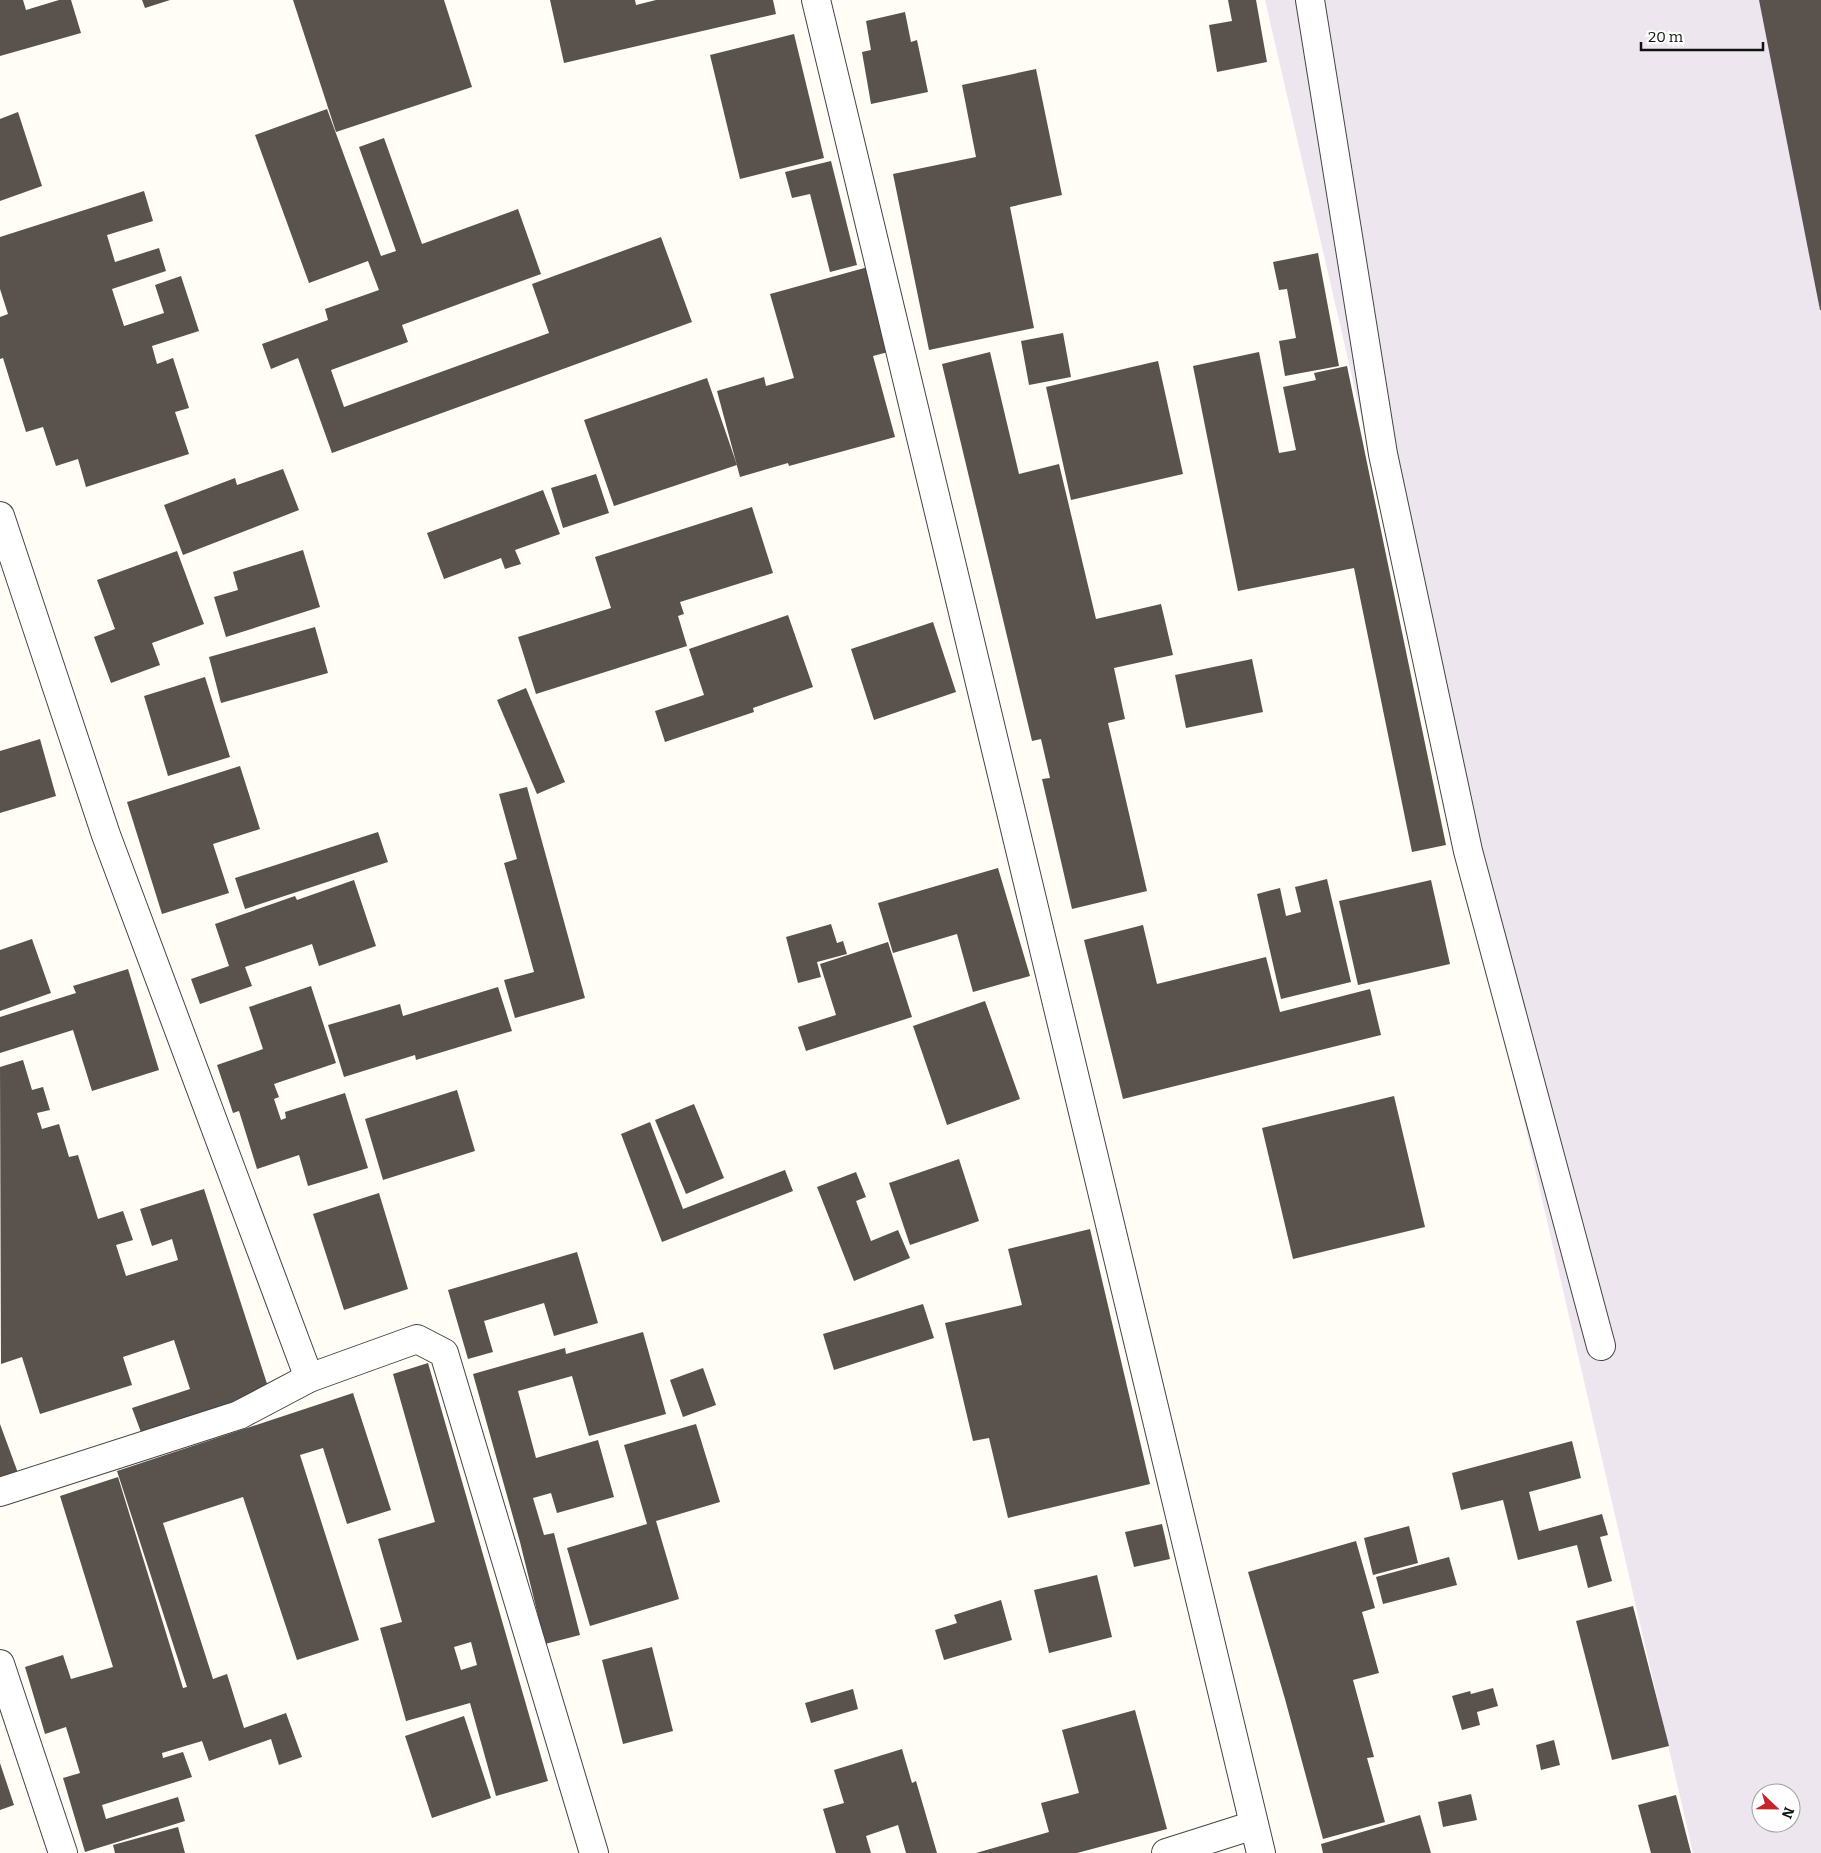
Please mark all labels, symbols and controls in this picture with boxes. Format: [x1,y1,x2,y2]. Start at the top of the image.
scale bar [1641,20,1764,52]
text: 20 m [1648,28,1684,46]
north arrow [1751,1783,1801,1833]
text: N [1778,1804,1797,1821]

